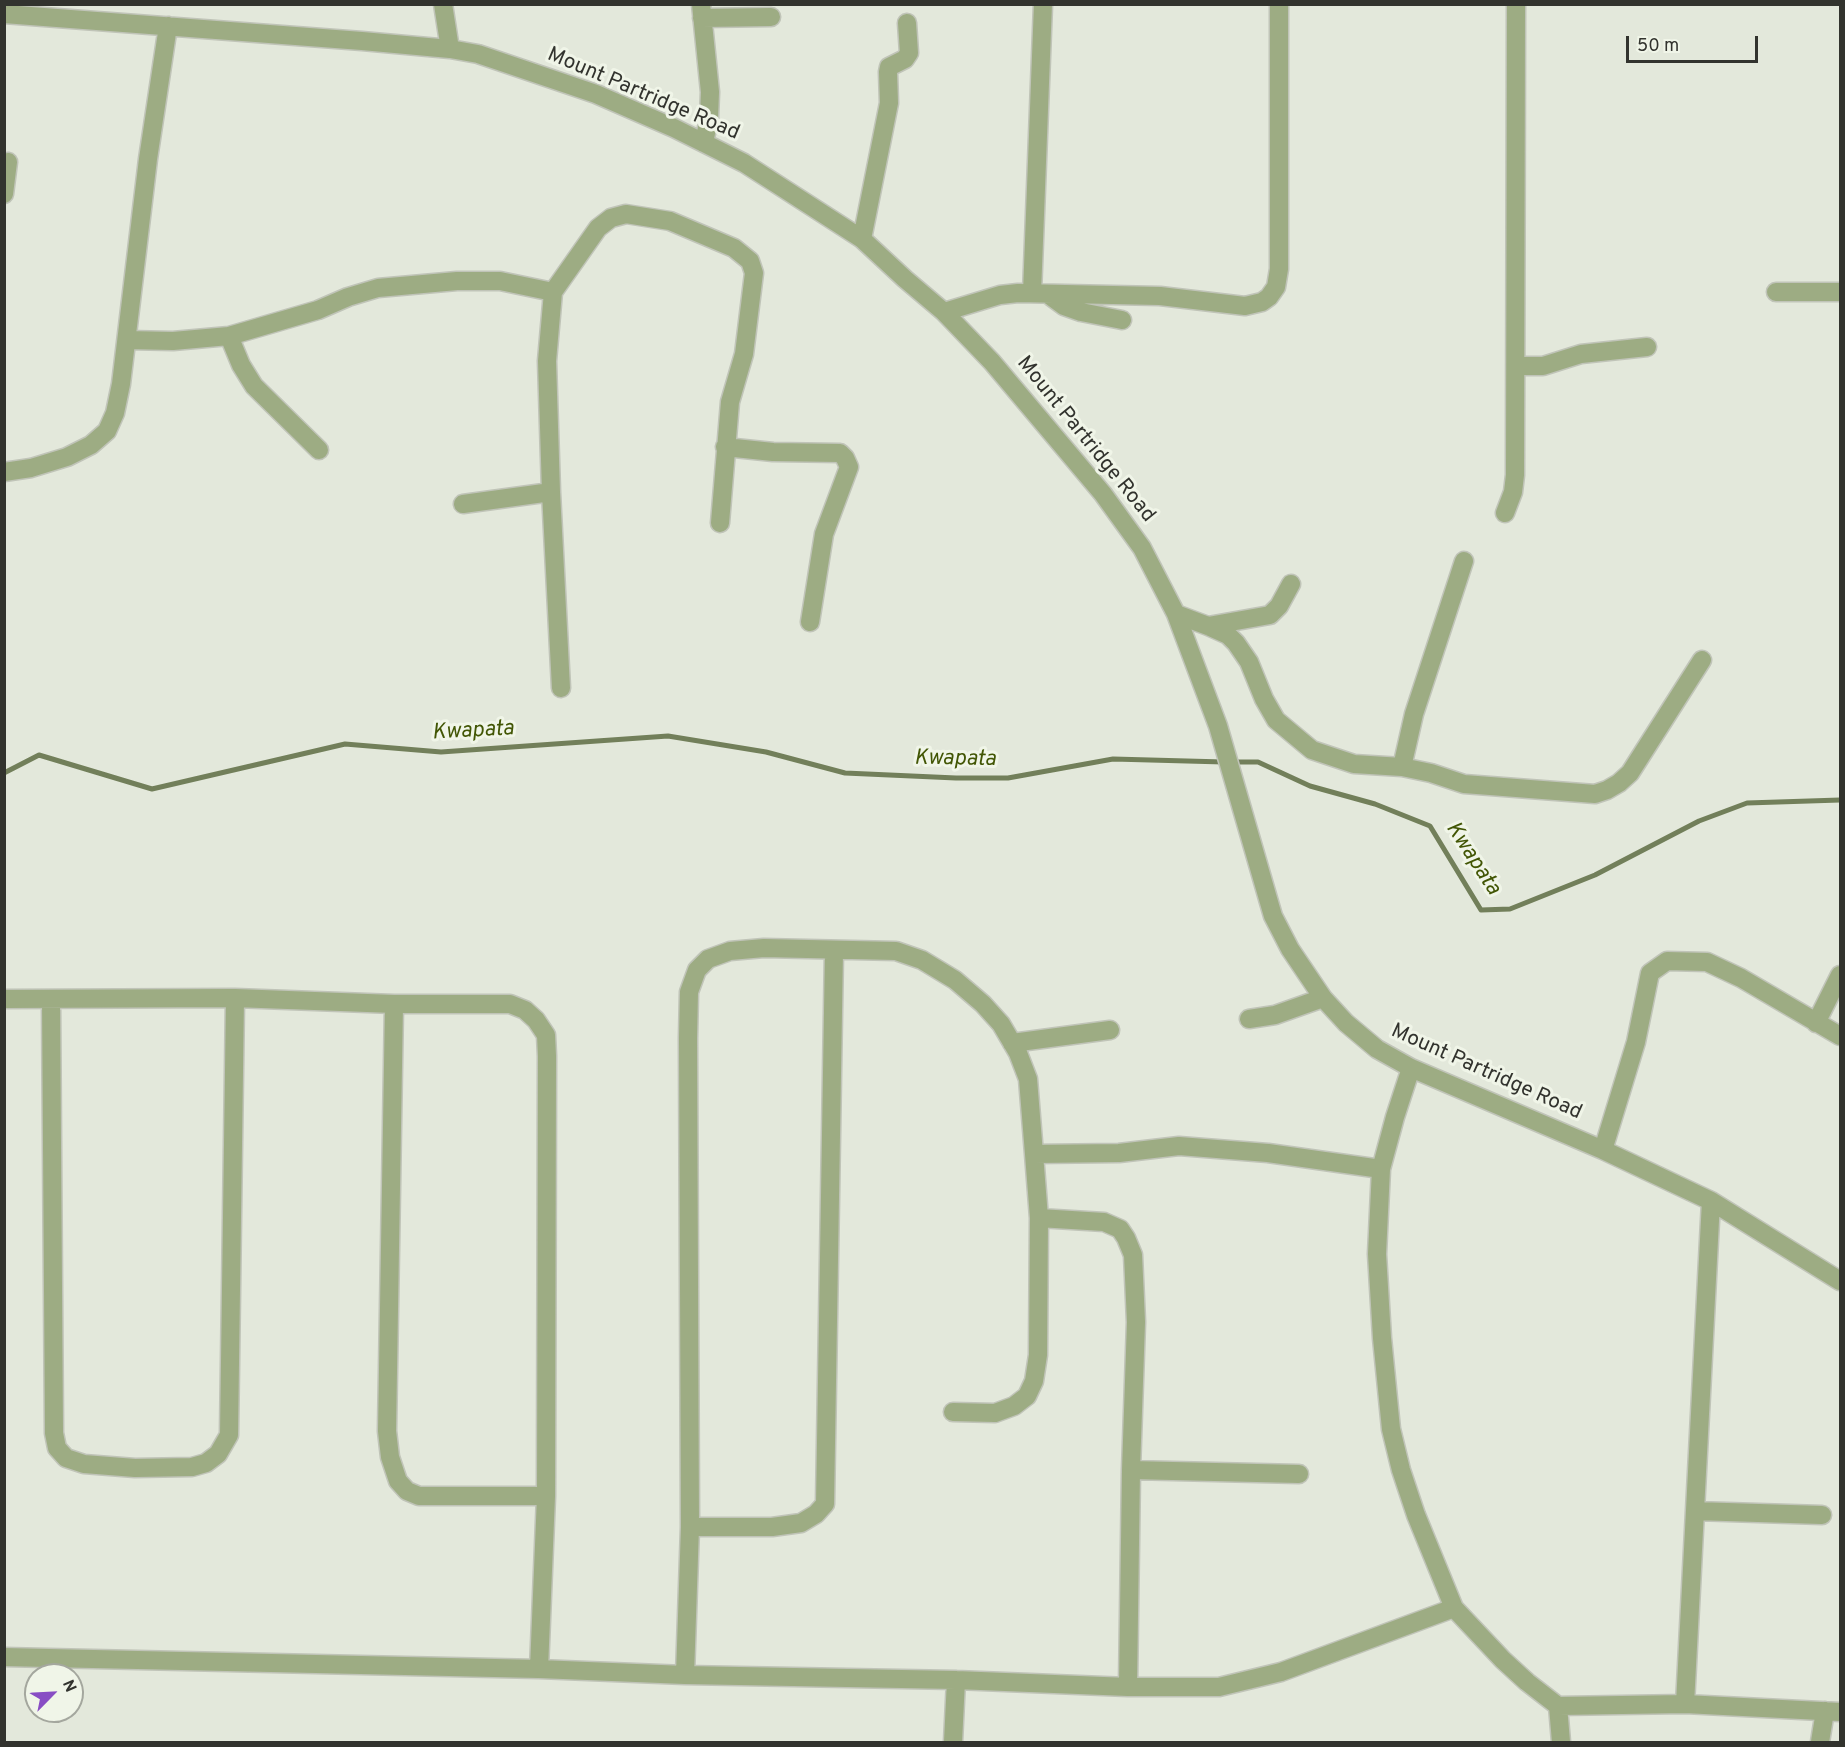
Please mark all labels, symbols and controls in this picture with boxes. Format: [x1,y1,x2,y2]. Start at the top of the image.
scale bar [1629,24,1761,62]
text: 50 m [1637,35,1679,58]
street label: Mount Partridge Road [543,43,743,147]
street label: Mount Partridge Road [1010,352,1160,528]
water label: Kwapata [431,717,515,747]
water label: Kwapata [914,746,996,774]
water label: Kwapata [1439,817,1505,901]
street label: Mount Partridge Road [1387,1019,1585,1127]
north arrow [24,1663,84,1723]
text: N [57,1677,80,1696]

